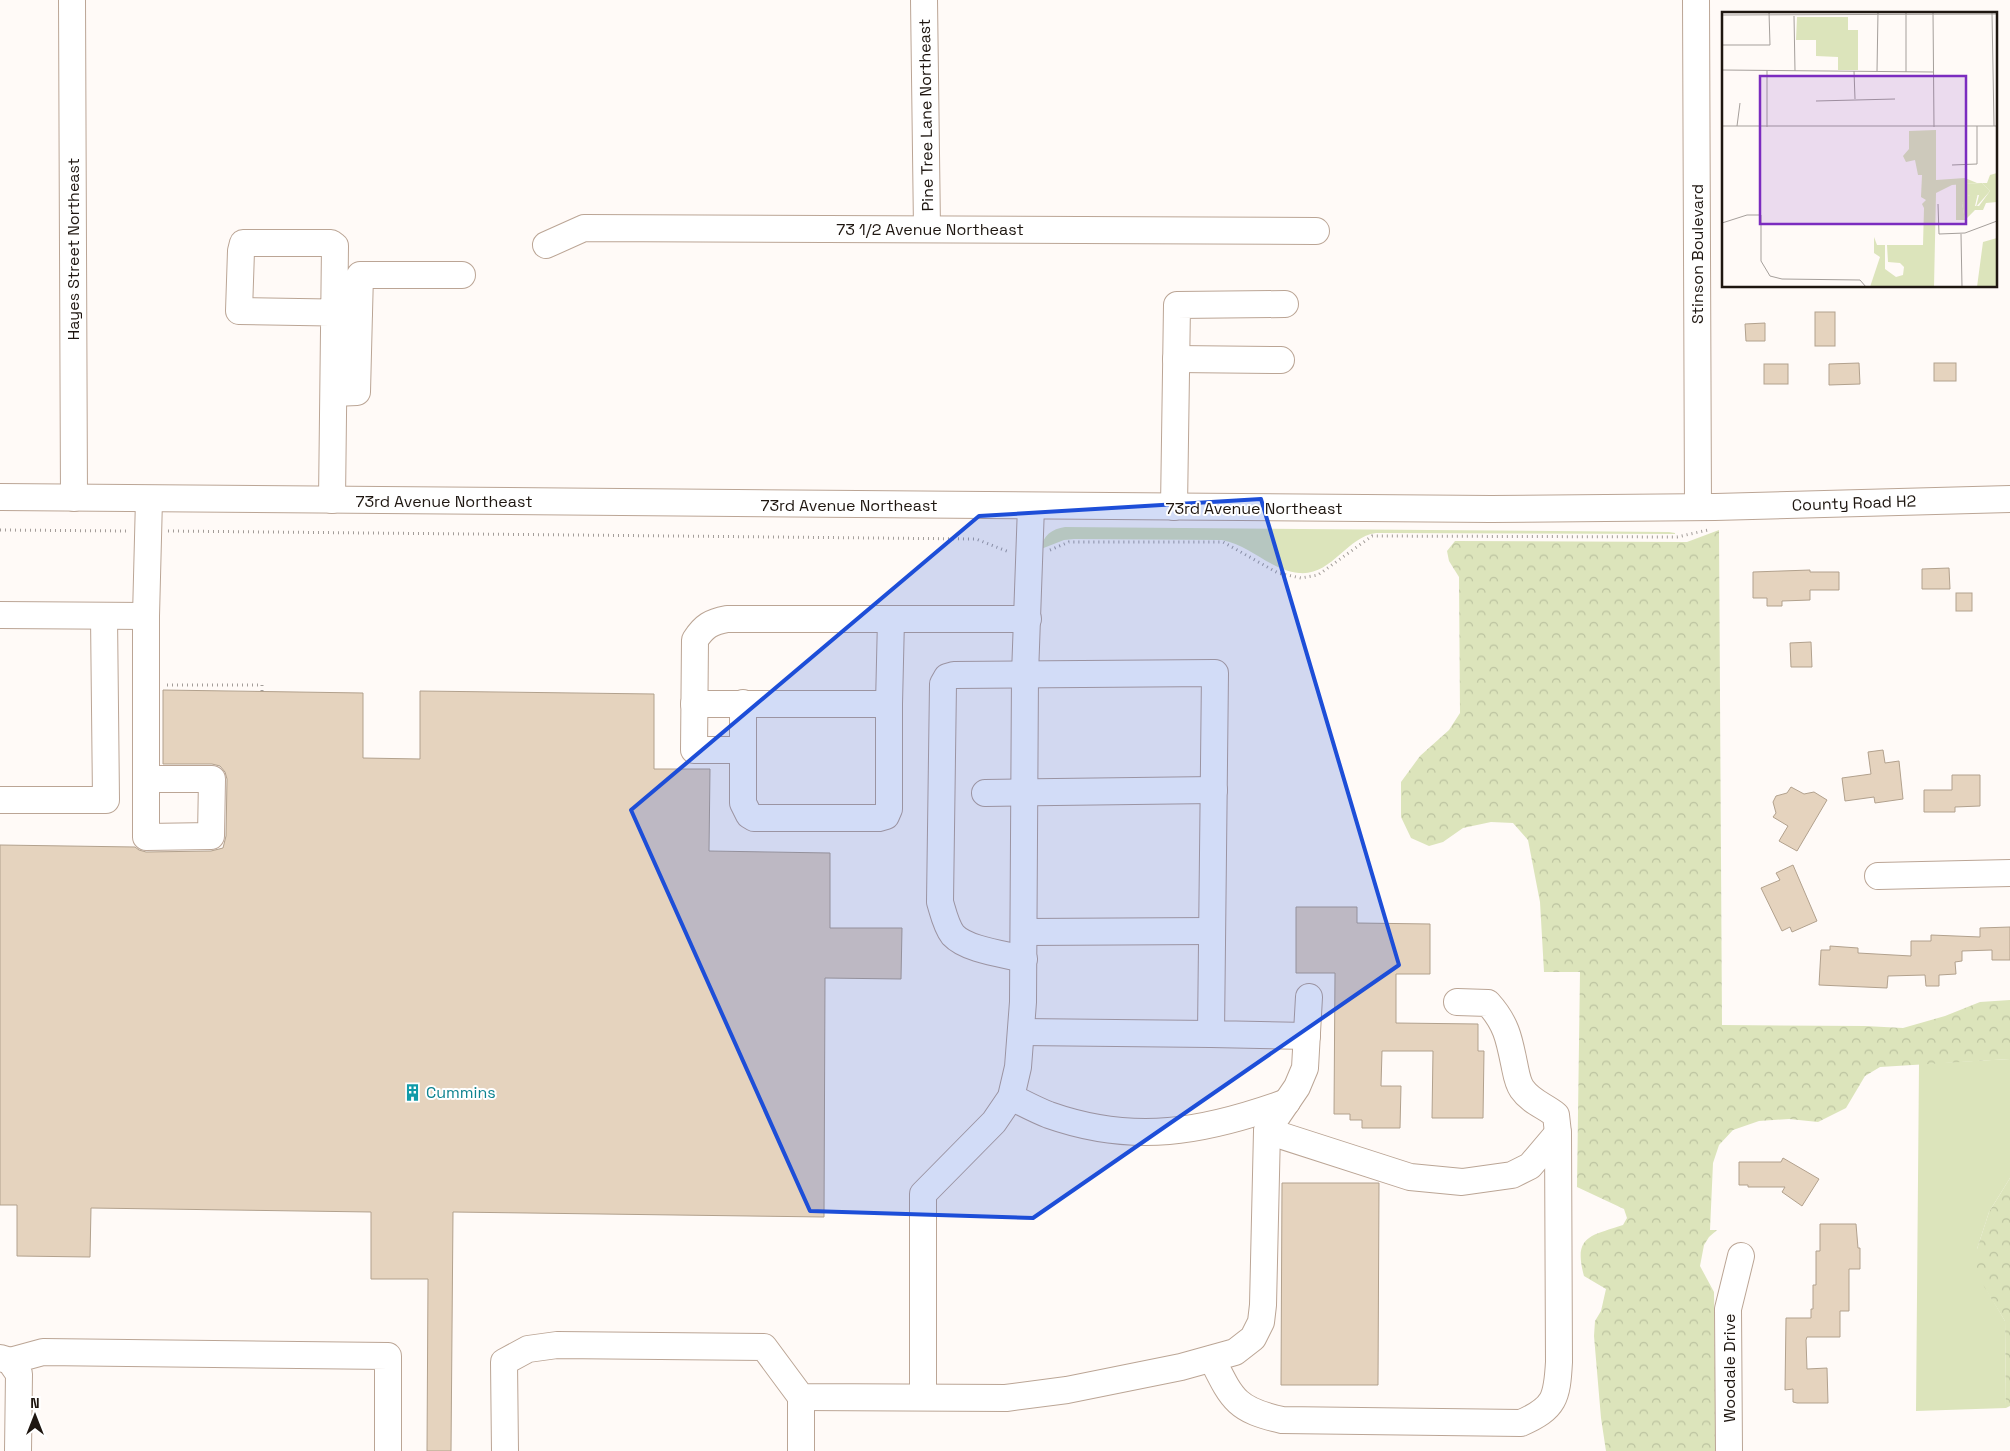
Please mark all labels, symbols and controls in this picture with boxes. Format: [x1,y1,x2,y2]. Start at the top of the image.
inset map [1722,12,1998,288]
street label: Pine Tree Lane Northeast [914,18,938,212]
street label: Hayes Street Northeast [63,158,84,340]
street label: Stinson Boulevard [1687,184,1708,324]
street label: 73 1/2 Avenue Northeast [836,219,1024,240]
street label: County Road H2 [1792,490,1916,516]
street label: 73rd Avenue Northeast [355,491,533,512]
street label: 73rd Avenue Northeast [760,495,938,516]
street label: 73rd Avenue Northeast [1165,498,1343,519]
building icon: Cummins [402,1082,422,1102]
place label: Cummins [426,1082,496,1103]
street label: Woodale Drive [1719,1314,1740,1422]
north arrow [10,1391,60,1441]
text: N [30,1394,40,1412]

